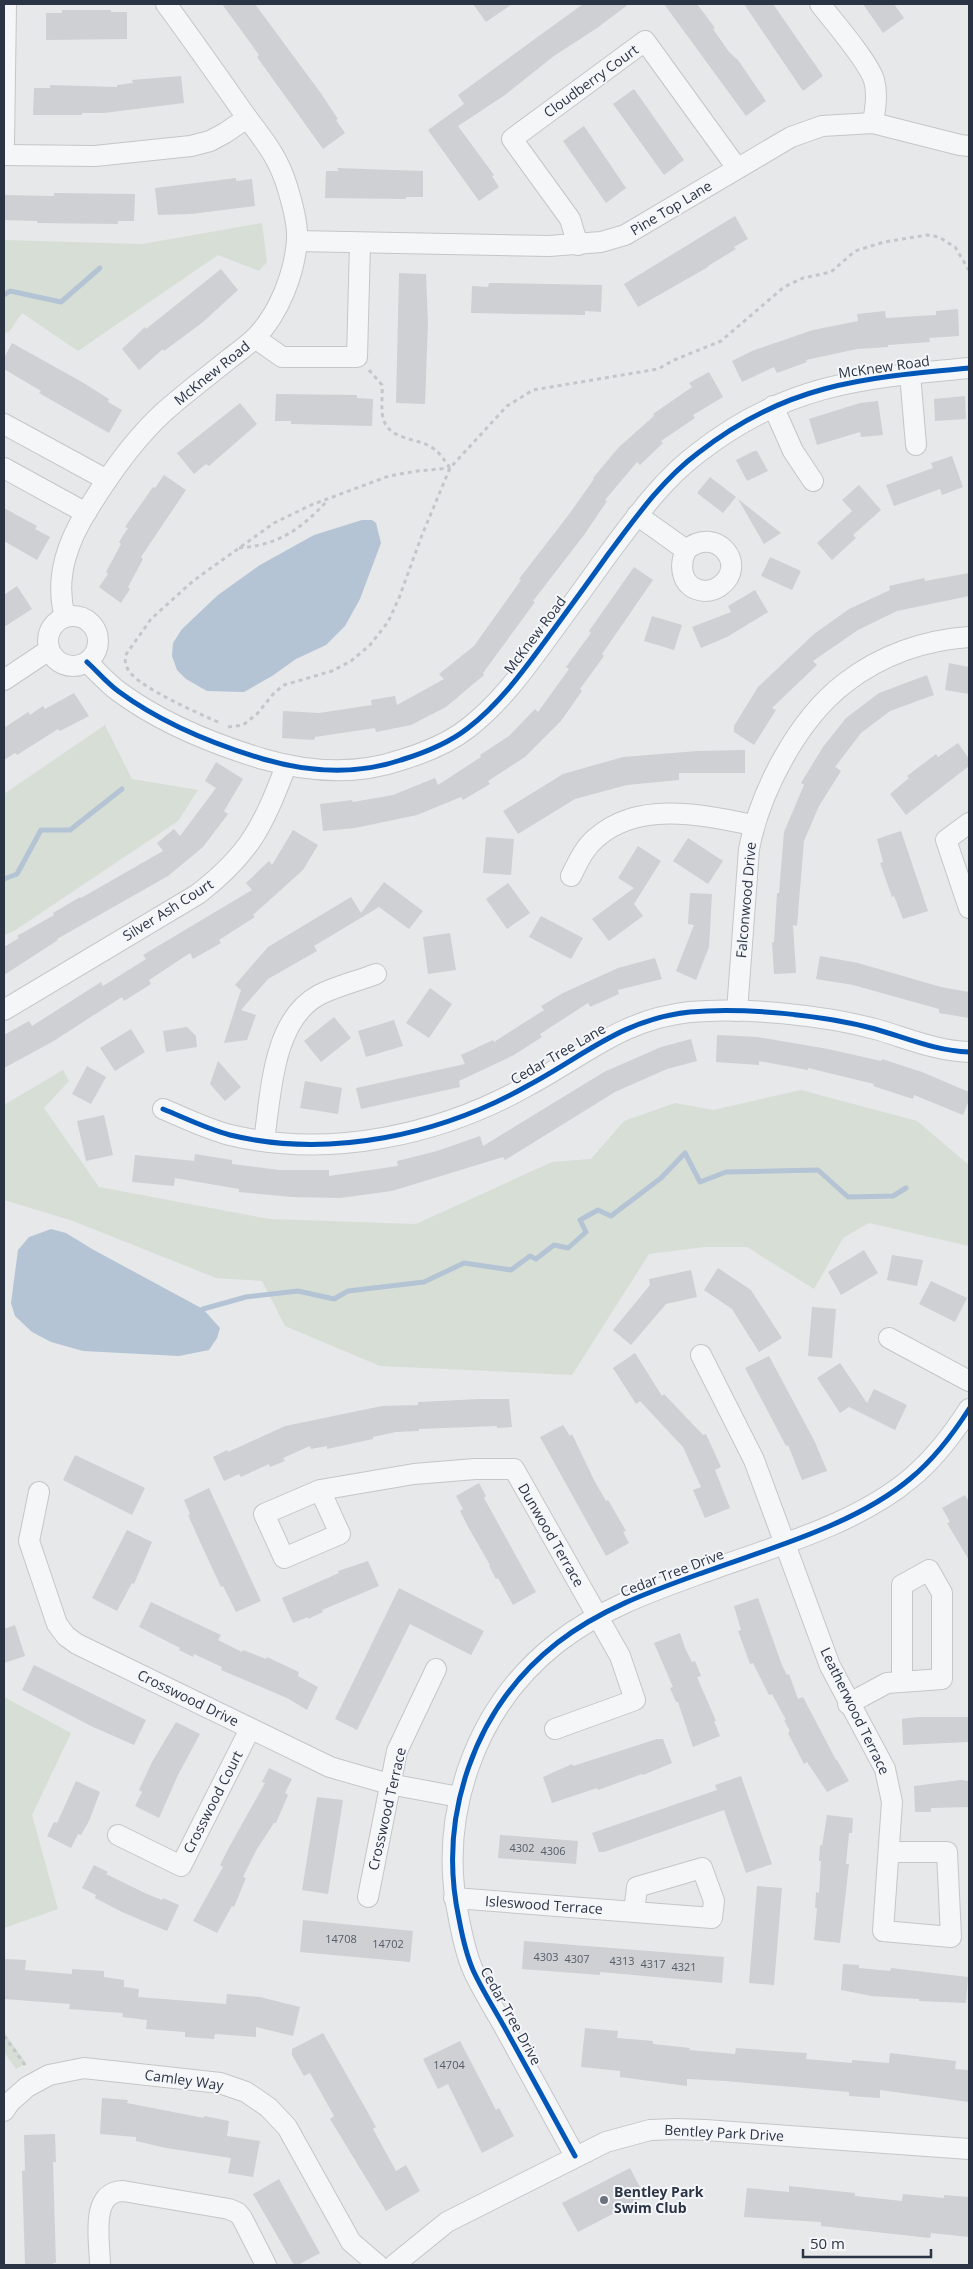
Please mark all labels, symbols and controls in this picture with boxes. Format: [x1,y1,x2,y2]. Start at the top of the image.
street label: Cloudberry Court [539,40,642,121]
street label: Pine Top Lane [626,176,715,239]
street label: McKnew Road [170,336,253,409]
street label: McKnew Road [837,351,931,382]
street label: McKnew Road [499,592,570,677]
street label: Falconwood Drive [731,841,760,959]
street label: Silver Ash Court [119,874,217,945]
street label: Cedar Tree Lane [507,1019,609,1088]
street label: Dunwood Terrace [514,1480,589,1590]
street label: Cedar Tree Drive [617,1544,726,1601]
street label: Leatherwood Terrace [816,1644,895,1778]
street label: Crosswood Drive [134,1665,242,1730]
street label: Crosswood Terrace [363,1745,410,1872]
street label: Crosswood Court [178,1747,247,1856]
house number: 4302 [509,1840,535,1855]
house number: 4306 [540,1843,566,1858]
street label: Isleswood Terrace [485,1891,604,1918]
house number: 14708 [325,1931,357,1946]
house number: 14702 [372,1936,404,1951]
house number: 4303 [533,1949,559,1964]
house number: 4307 [564,1951,590,1966]
house number: 4313 [609,1953,635,1968]
house number: 4317 [640,1956,666,1971]
house number: 4321 [671,1959,697,1974]
street label: Cedar Tree Drive [477,1963,546,2068]
house number: 14704 [433,2057,465,2072]
street label: Camley Way [143,2065,226,2095]
street label: Bentley Park Drive [664,2120,784,2145]
place label: Bentley Park Swim Club [614,2182,704,2217]
marker: Bentley Park Swim Club [598,2194,610,2206]
scale bar [803,2226,930,2258]
text: 50 m [810,2233,845,2253]

